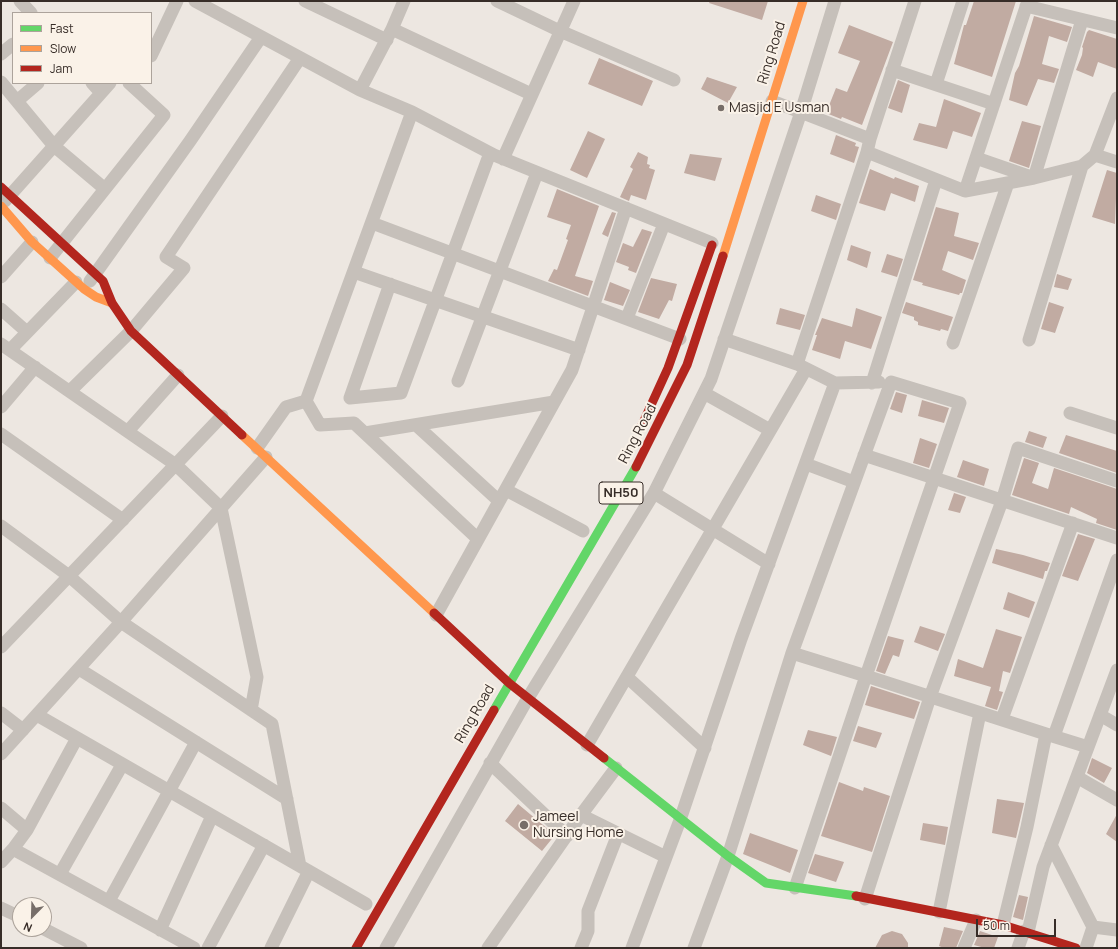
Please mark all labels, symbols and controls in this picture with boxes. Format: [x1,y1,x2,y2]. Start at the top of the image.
legend [12,12,152,84]
text: Fast [50,20,74,37]
street label: Ring Road [755,20,789,86]
text: Slow [50,40,76,57]
text: Jam [50,60,72,77]
place label: Masjid E Usman [729,100,830,116]
marker: Masjid E Usman [716,103,726,113]
street label: Ring Road [615,402,661,466]
road number: NH50 [599,482,643,504]
street label: Ring Road [452,682,498,746]
place label: Jameel Nursing Home [533,809,624,842]
marker: Jameel Nursing Home [518,819,530,831]
north arrow [12,897,52,937]
scale bar [978,911,1058,937]
text: 50 m [983,917,1010,934]
text: N [21,919,34,936]

